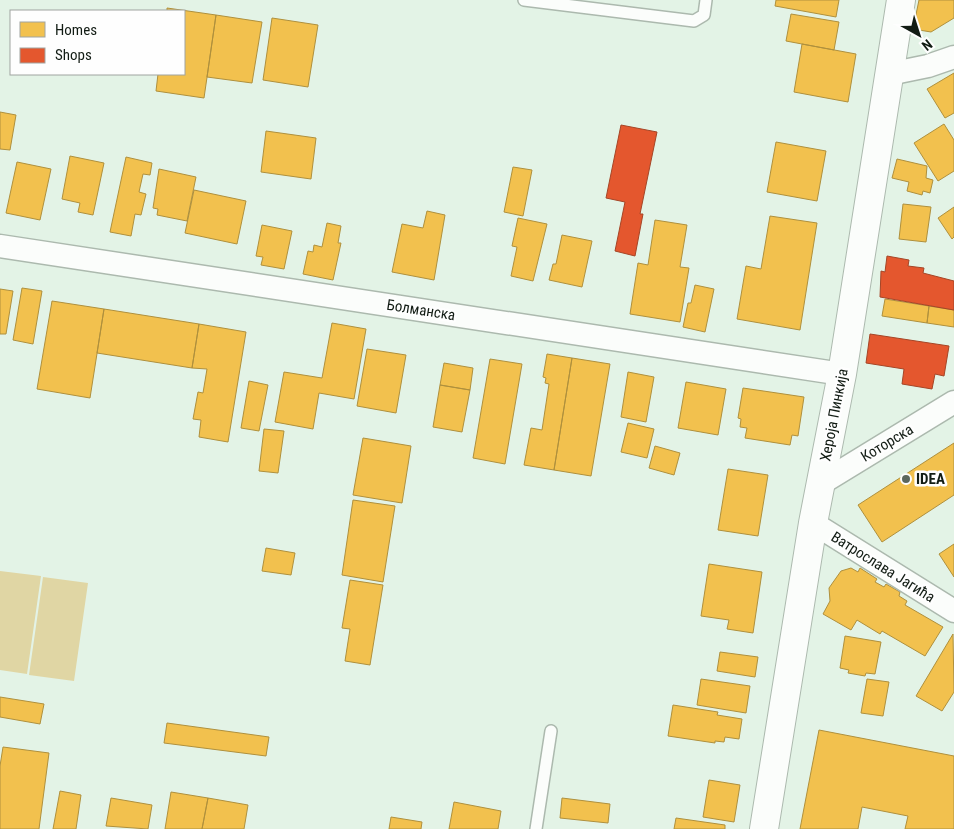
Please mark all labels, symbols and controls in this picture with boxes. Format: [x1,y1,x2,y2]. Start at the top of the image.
legend [10,10,185,75]
north arrow [894,10,944,60]
text: Homes [55,21,97,39]
text: N [919,36,936,54]
text: Shops [55,46,92,64]
street label: Болманска [385,296,457,324]
street label: Хероја Пинкија [816,367,852,463]
street label: Которска [858,420,916,466]
place label: IDEA [916,470,945,488]
marker: IDEA [900,473,912,485]
street label: Ватрослава Јагића [828,528,938,606]

